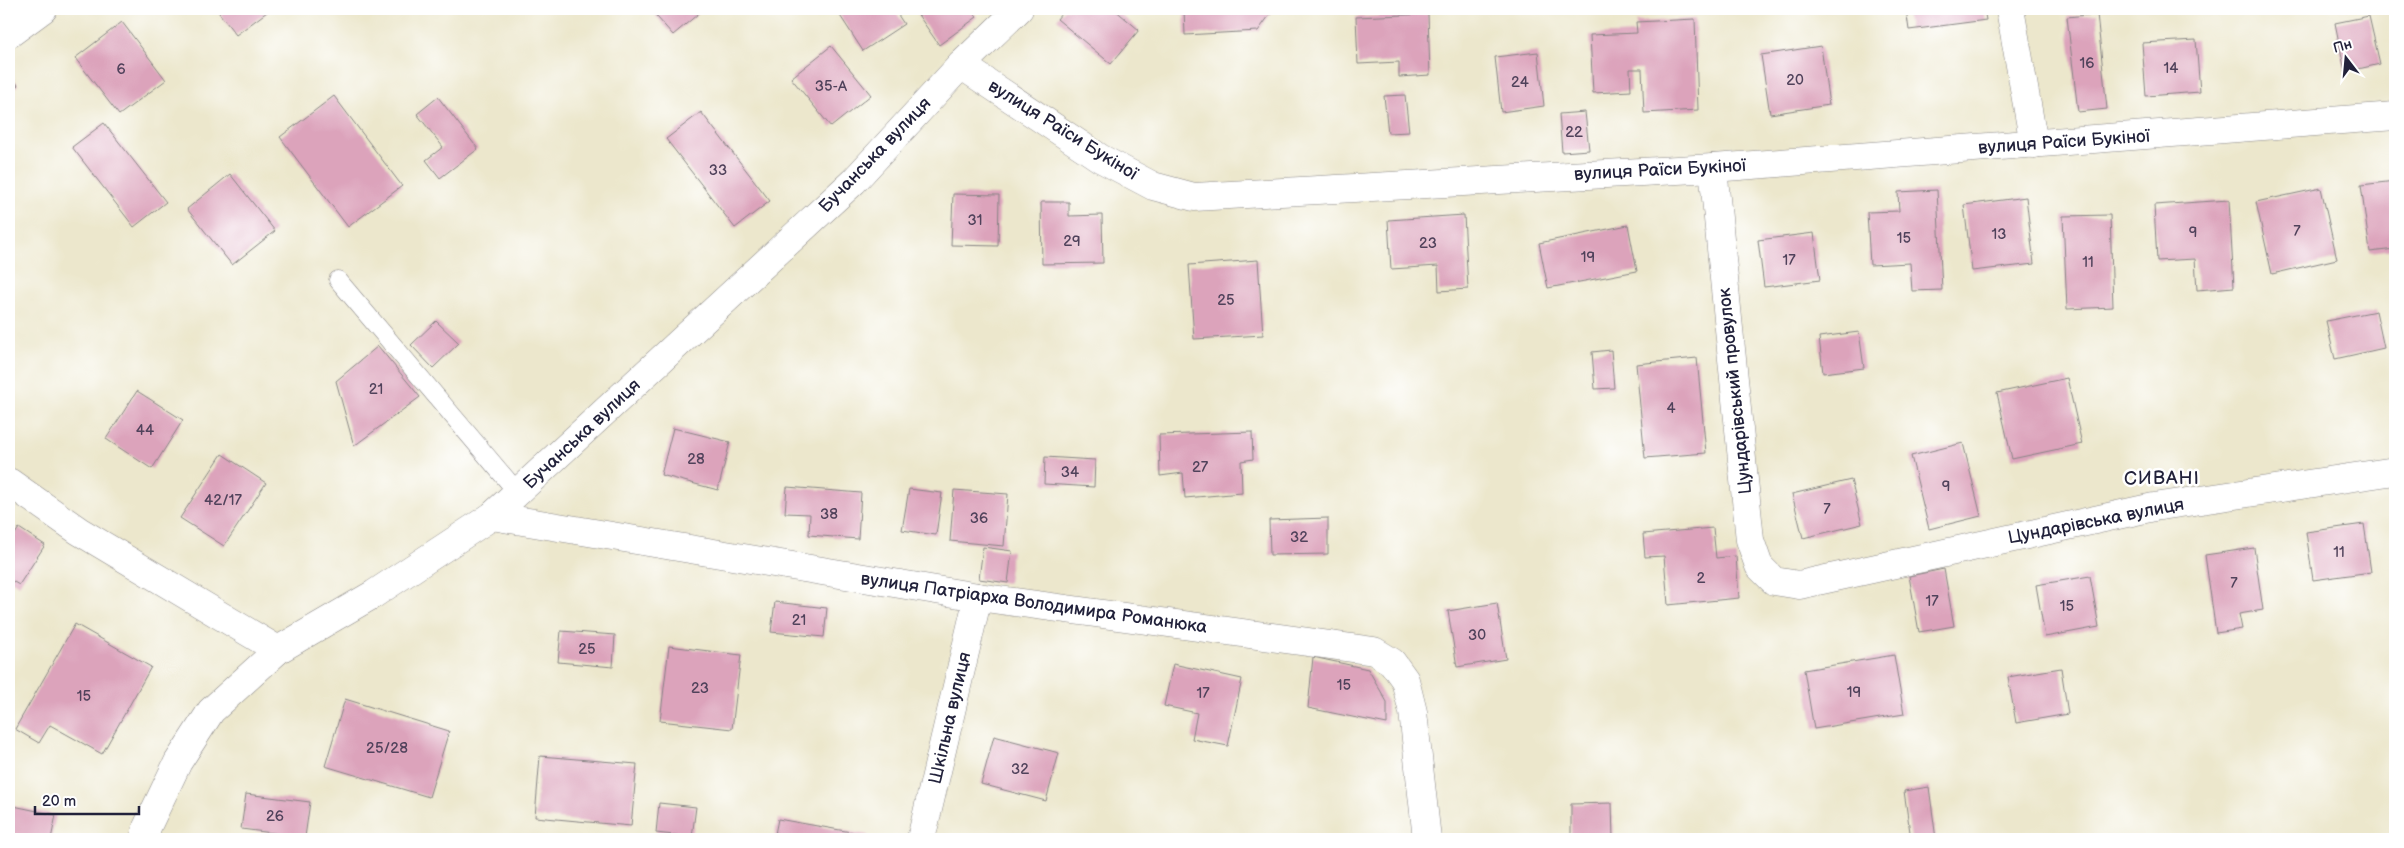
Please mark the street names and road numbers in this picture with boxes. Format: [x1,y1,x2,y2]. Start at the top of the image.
street label: вулиця Раїси Букіної [984,75,1142,185]
street label: Бучанська вулиця [815,93,935,217]
street label: вулиця Раїси Букіної [1977,125,2151,158]
street label: вулиця Раїси Букіної [1574,155,1747,185]
street label: Цундарівський провулок [1714,286,1756,495]
street label: Бучанська вулиця [519,374,645,494]
street label: Цундарівська вулиця [2006,494,2186,548]
street label: вулиця Патріарха Володимира Романюка [859,568,1209,638]
street label: Шкільна вулиця [925,650,975,786]

